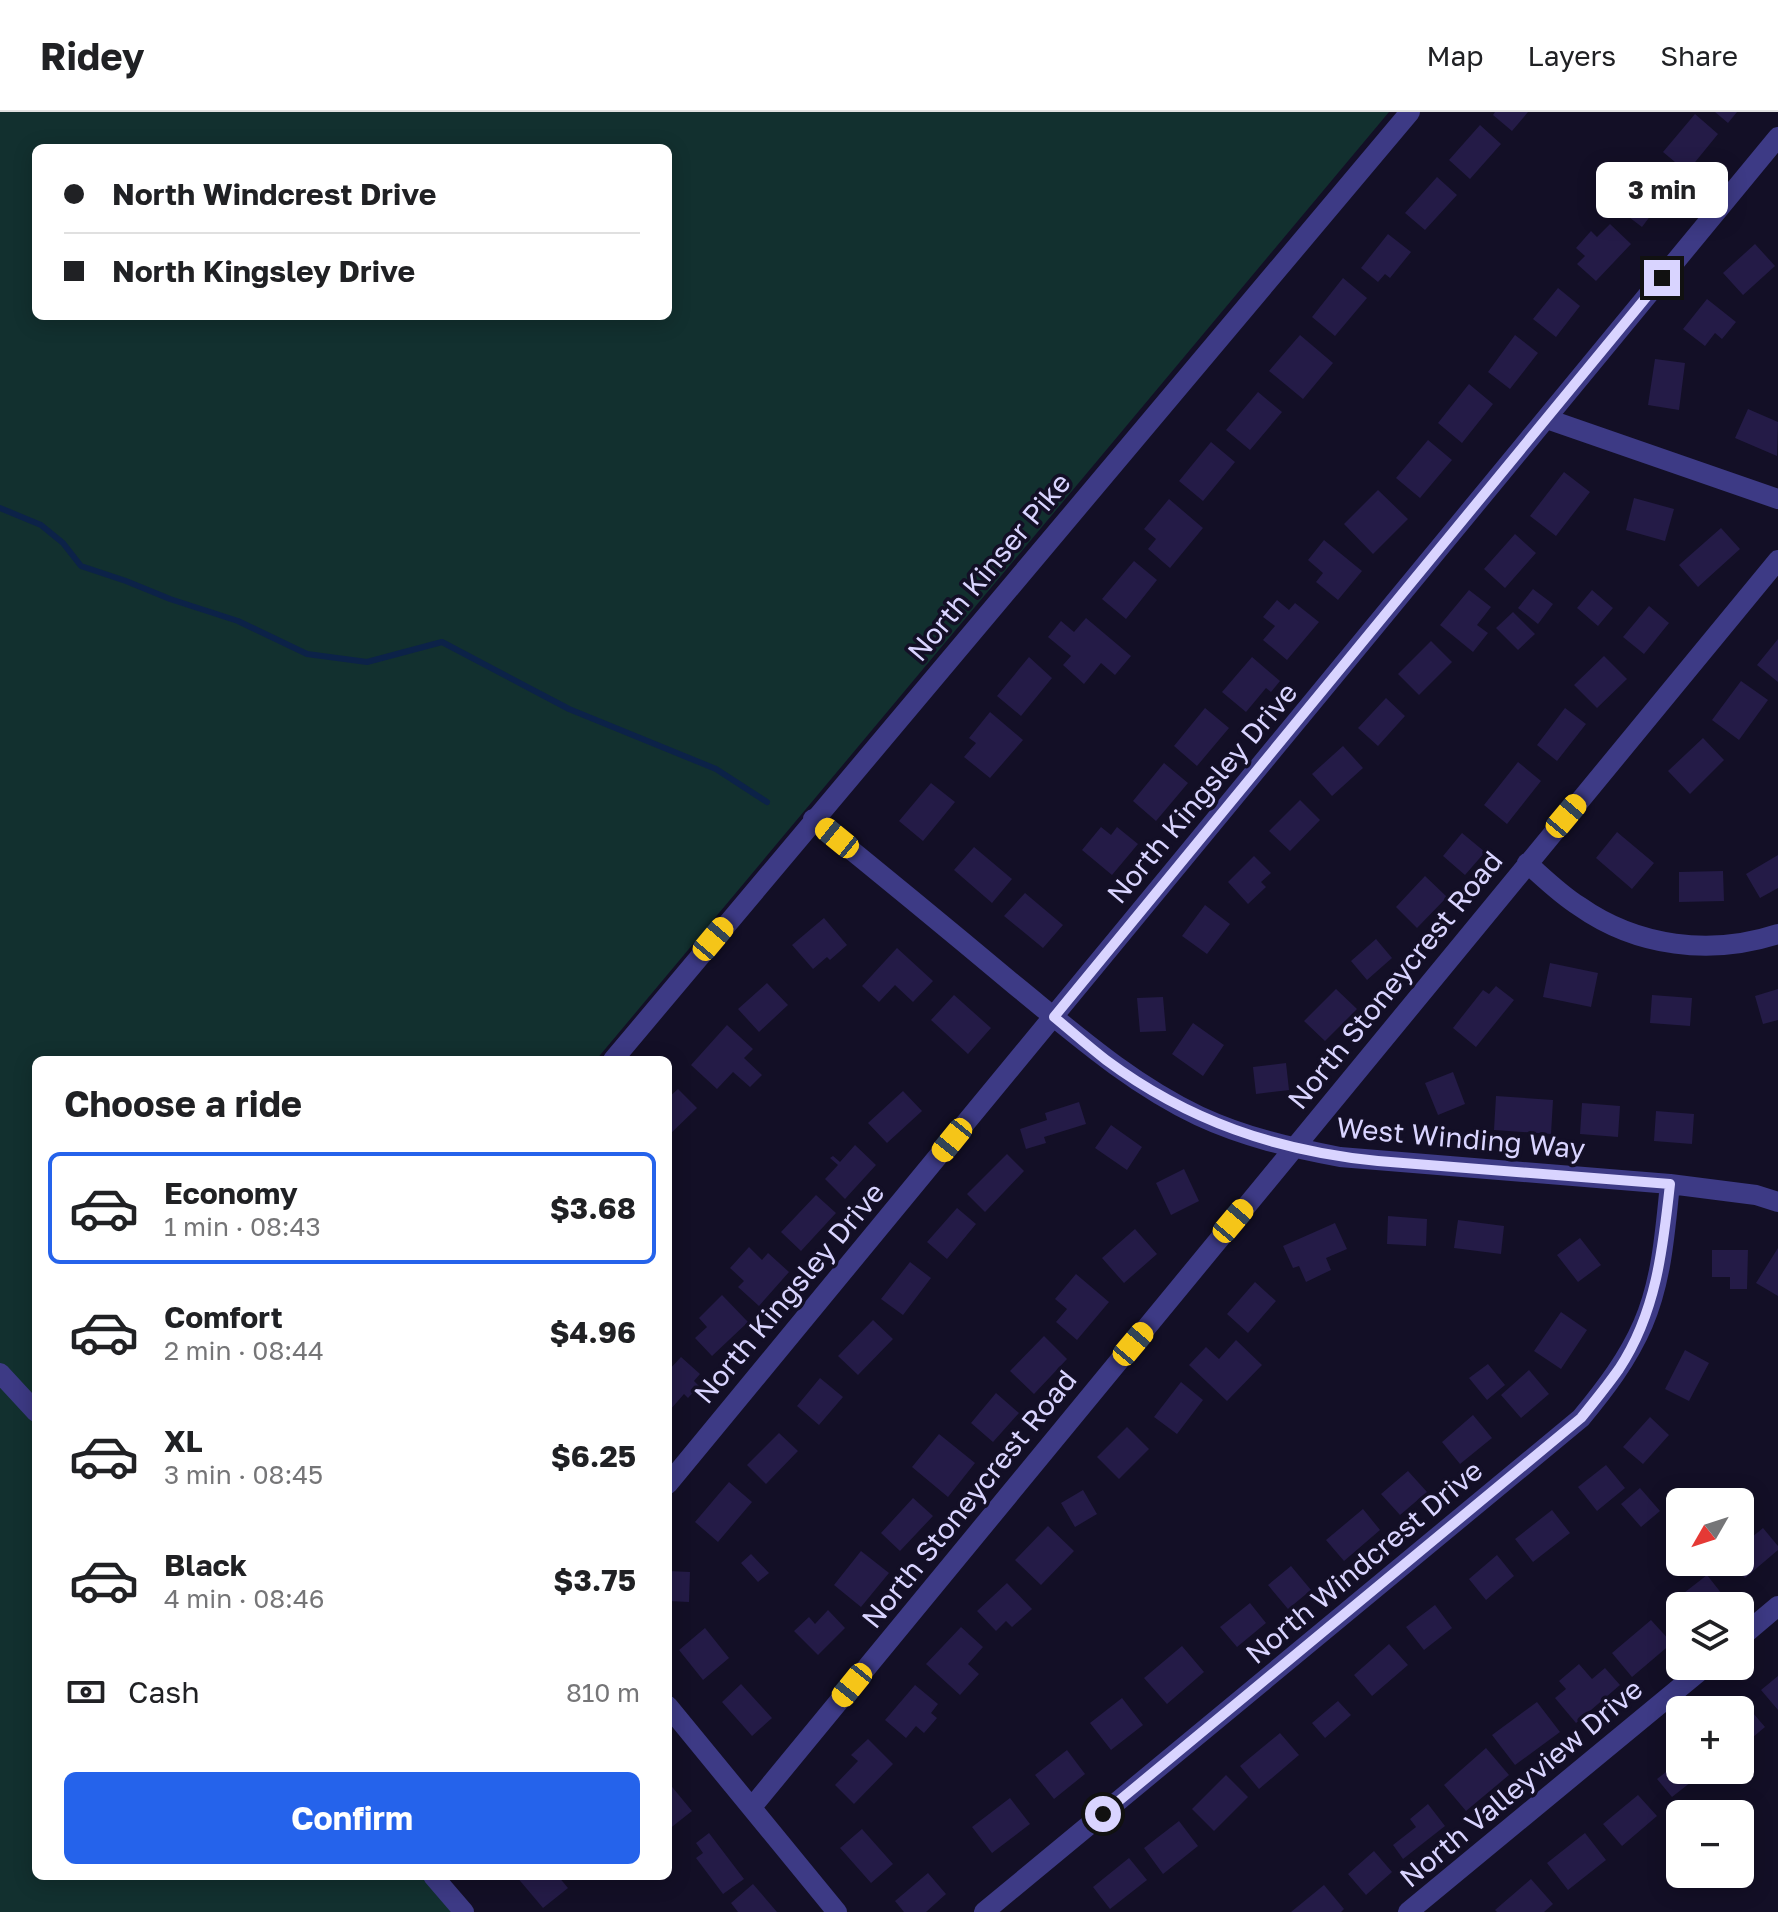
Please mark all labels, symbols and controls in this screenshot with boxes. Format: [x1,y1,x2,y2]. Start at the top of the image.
text: Ridey [40,33,145,78]
text: Map [1426,39,1484,72]
text: Layers [1528,39,1616,72]
text: Share [1660,39,1738,72]
callout: 3 min [1596,162,1728,218]
text: 3 min [1628,174,1696,205]
text: North Windcrest Drive [112,176,436,212]
text: North Kingsley Drive [112,253,415,289]
route end [1644,260,1680,296]
street label: North Kinser Pike [900,466,1077,667]
street label: North Kingsley Drive [1100,676,1303,910]
car [1541,790,1591,842]
car [811,814,863,862]
street label: North Stoneycrest Road [1280,844,1509,1115]
car [688,913,738,965]
text: Choose a ride [64,1082,302,1125]
street label: West Winding Way [1335,1110,1587,1165]
car [928,1114,976,1166]
icon: car [68,1172,140,1244]
text: Economy [164,1175,298,1211]
street label: North Kingsley Drive [687,1176,890,1410]
text: $3.68 [550,1190,636,1226]
car [1208,1195,1258,1247]
text: 1 min · 08:43 [164,1211,321,1242]
icon: car [68,1296,140,1368]
text: Comfort [164,1299,283,1335]
text: $4.96 [549,1314,636,1350]
car [1108,1318,1158,1370]
text: 2 min · 08:44 [164,1335,324,1366]
street label: North Stoneycrest Road [854,1363,1083,1634]
icon: car [68,1420,140,1492]
text: XL [164,1423,203,1459]
text: $6.25 [551,1438,636,1474]
street label: North Windcrest Drive [1239,1453,1489,1670]
text: 3 min · 08:45 [164,1459,323,1490]
north arrow [1666,1488,1754,1576]
map controls [1666,1488,1754,1888]
icon: car [68,1544,140,1616]
text: Black [164,1547,247,1583]
text: $3.75 [553,1562,636,1598]
text: 4 min · 08:46 [164,1583,325,1614]
button: layers [1666,1592,1754,1680]
car [828,1659,876,1711]
icon: cash [64,1670,108,1714]
street label: North Valleyview Drive [1393,1672,1648,1894]
text: Cash [128,1674,200,1710]
text: 810 m [566,1677,640,1708]
button: + [1666,1696,1754,1784]
button: Confirm [64,1772,640,1864]
route start [1085,1796,1121,1832]
button: − [1666,1800,1754,1888]

